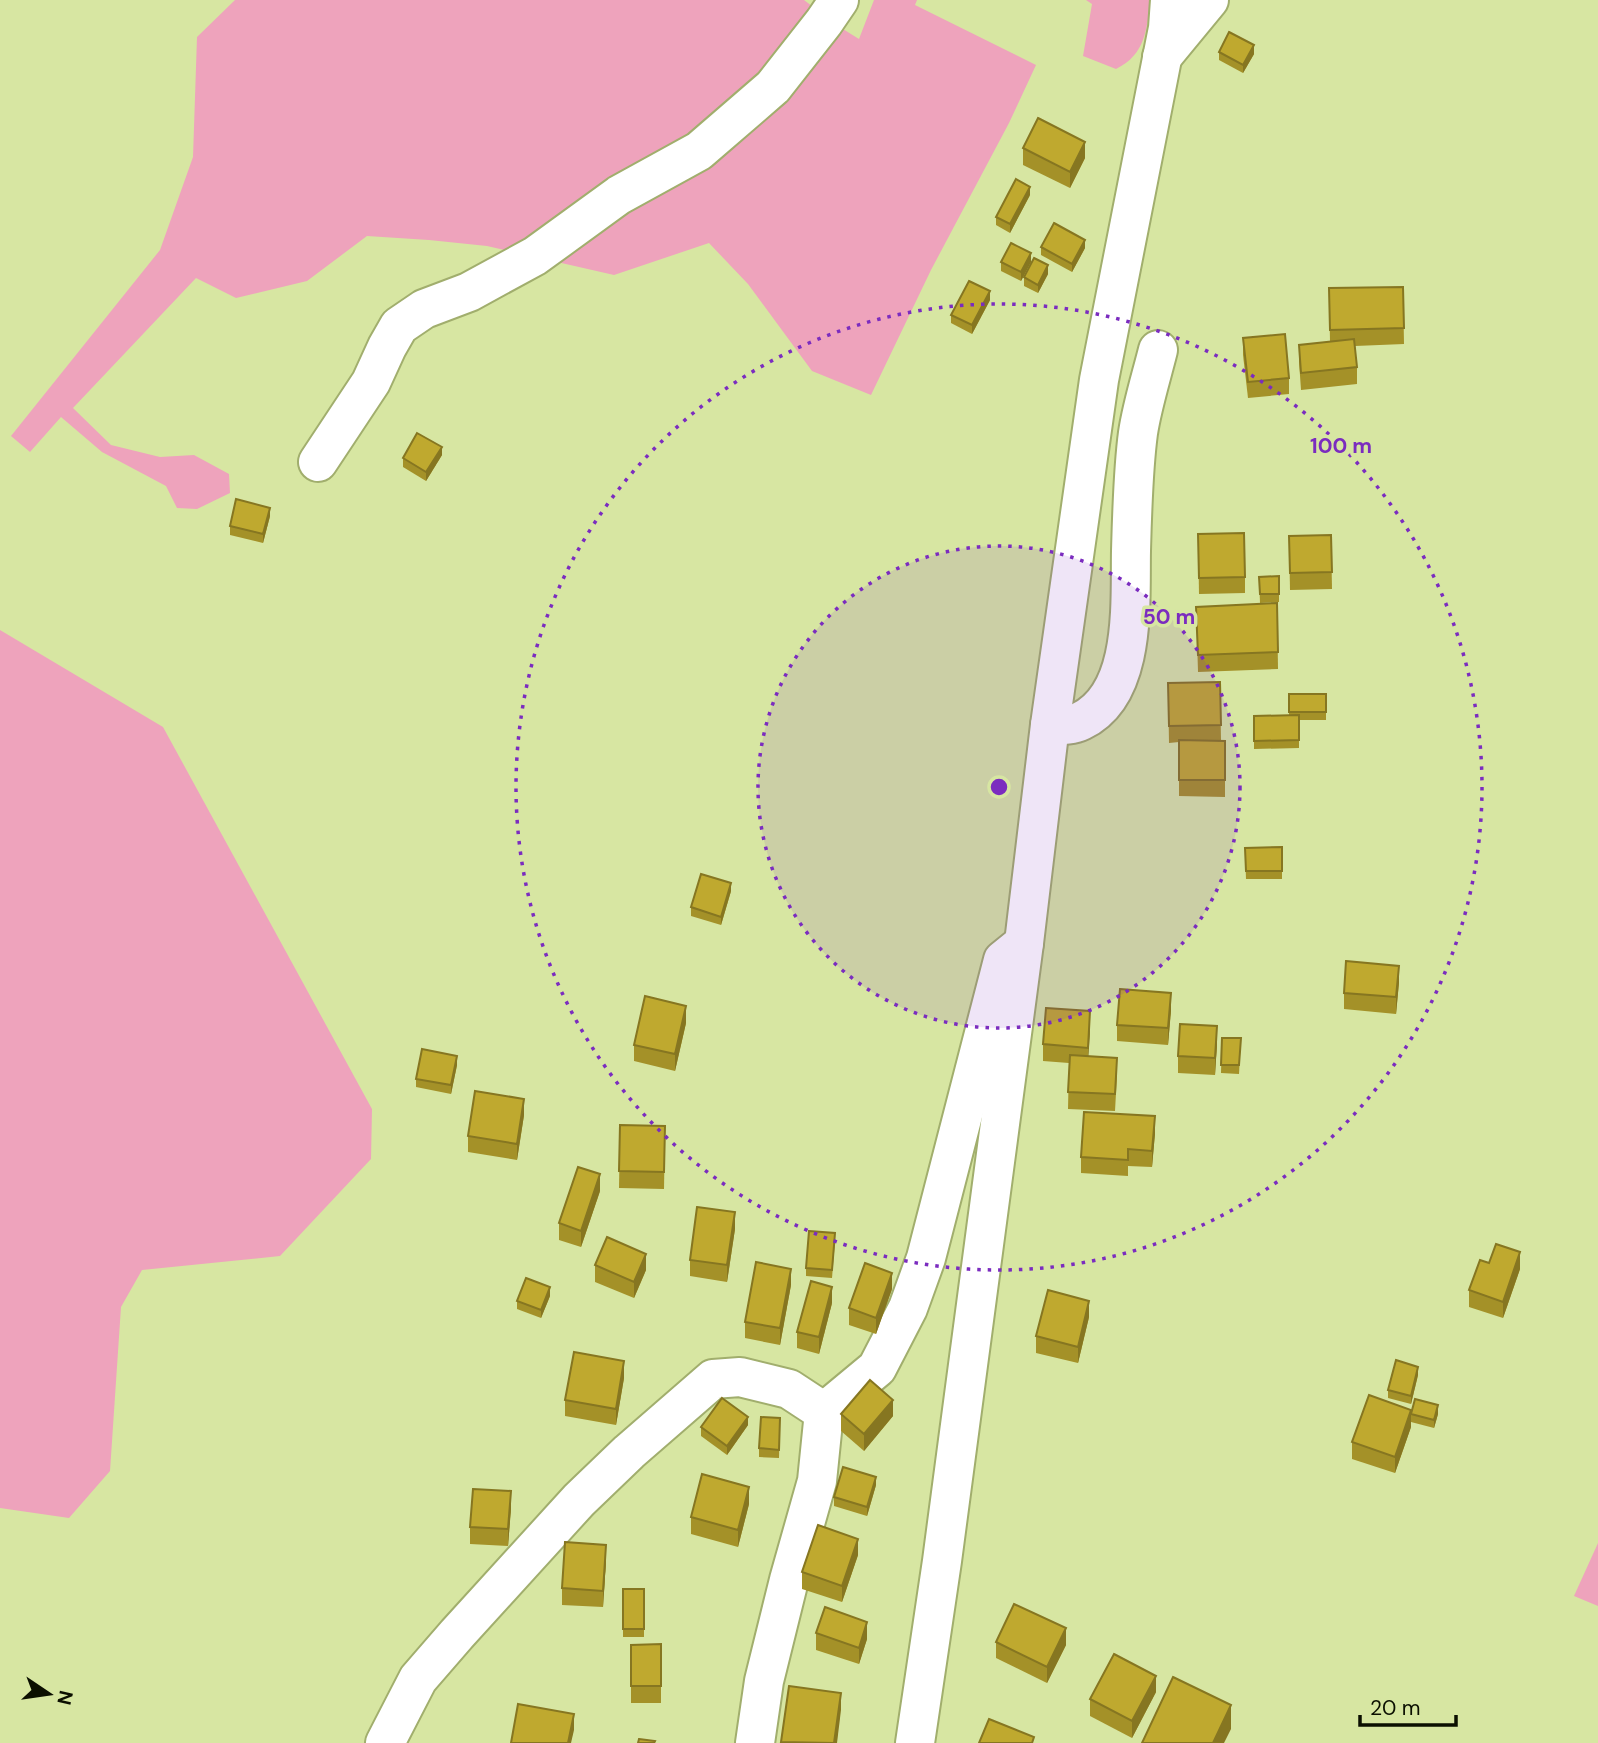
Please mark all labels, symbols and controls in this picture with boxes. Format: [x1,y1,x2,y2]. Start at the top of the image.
text: 100 m [1310,432,1372,460]
text: 50 m [1143,603,1195,631]
centre of rings [987,775,1011,799]
north arrow [14,1659,84,1729]
scale bar [1360,1684,1456,1728]
text: N [51,1688,79,1707]
text: 20 m [1370,1694,1421,1722]

